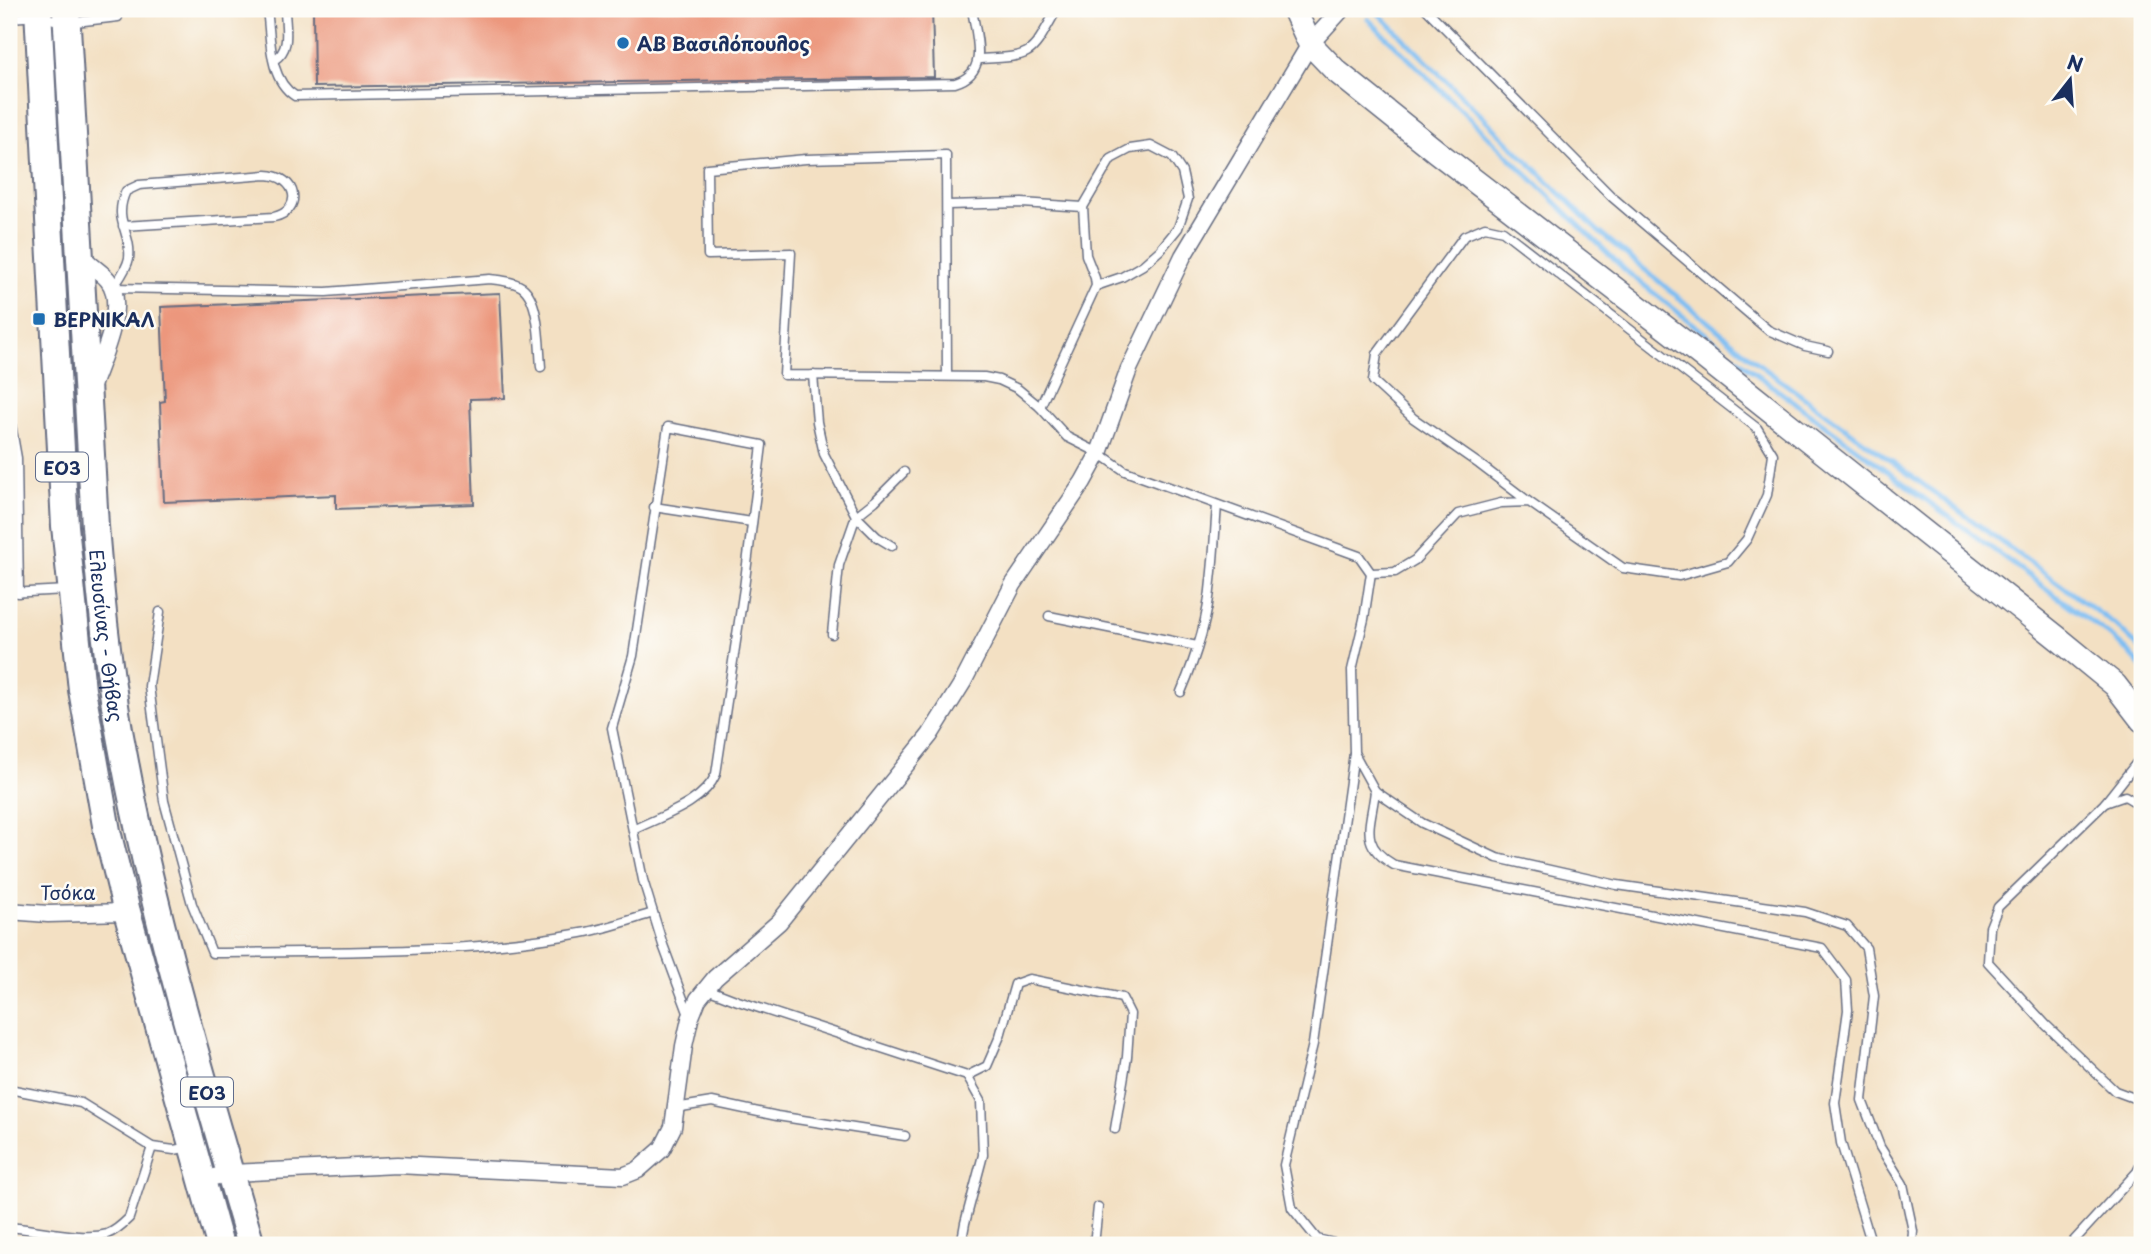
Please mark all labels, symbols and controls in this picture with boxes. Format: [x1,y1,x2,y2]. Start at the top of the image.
place label: ΑΒ Βασιλόπουλος [637,29,810,57]
marker: ΑΒ Βασιλόπουλος [615,35,631,51]
north arrow [2036,46,2106,116]
text: N [2064,47,2087,78]
place label: ΒΕΡΝΙΚΑΛ [53,305,155,333]
marker: ΒΕΡΝΙΚΑΛ [31,311,47,327]
road number: ΕΟ3 [36,452,88,481]
street label: Ελευσίνας - Θήβας [83,548,131,724]
street label: Τσόκα [40,878,96,906]
road number: ΕΟ3 [181,1078,233,1106]

